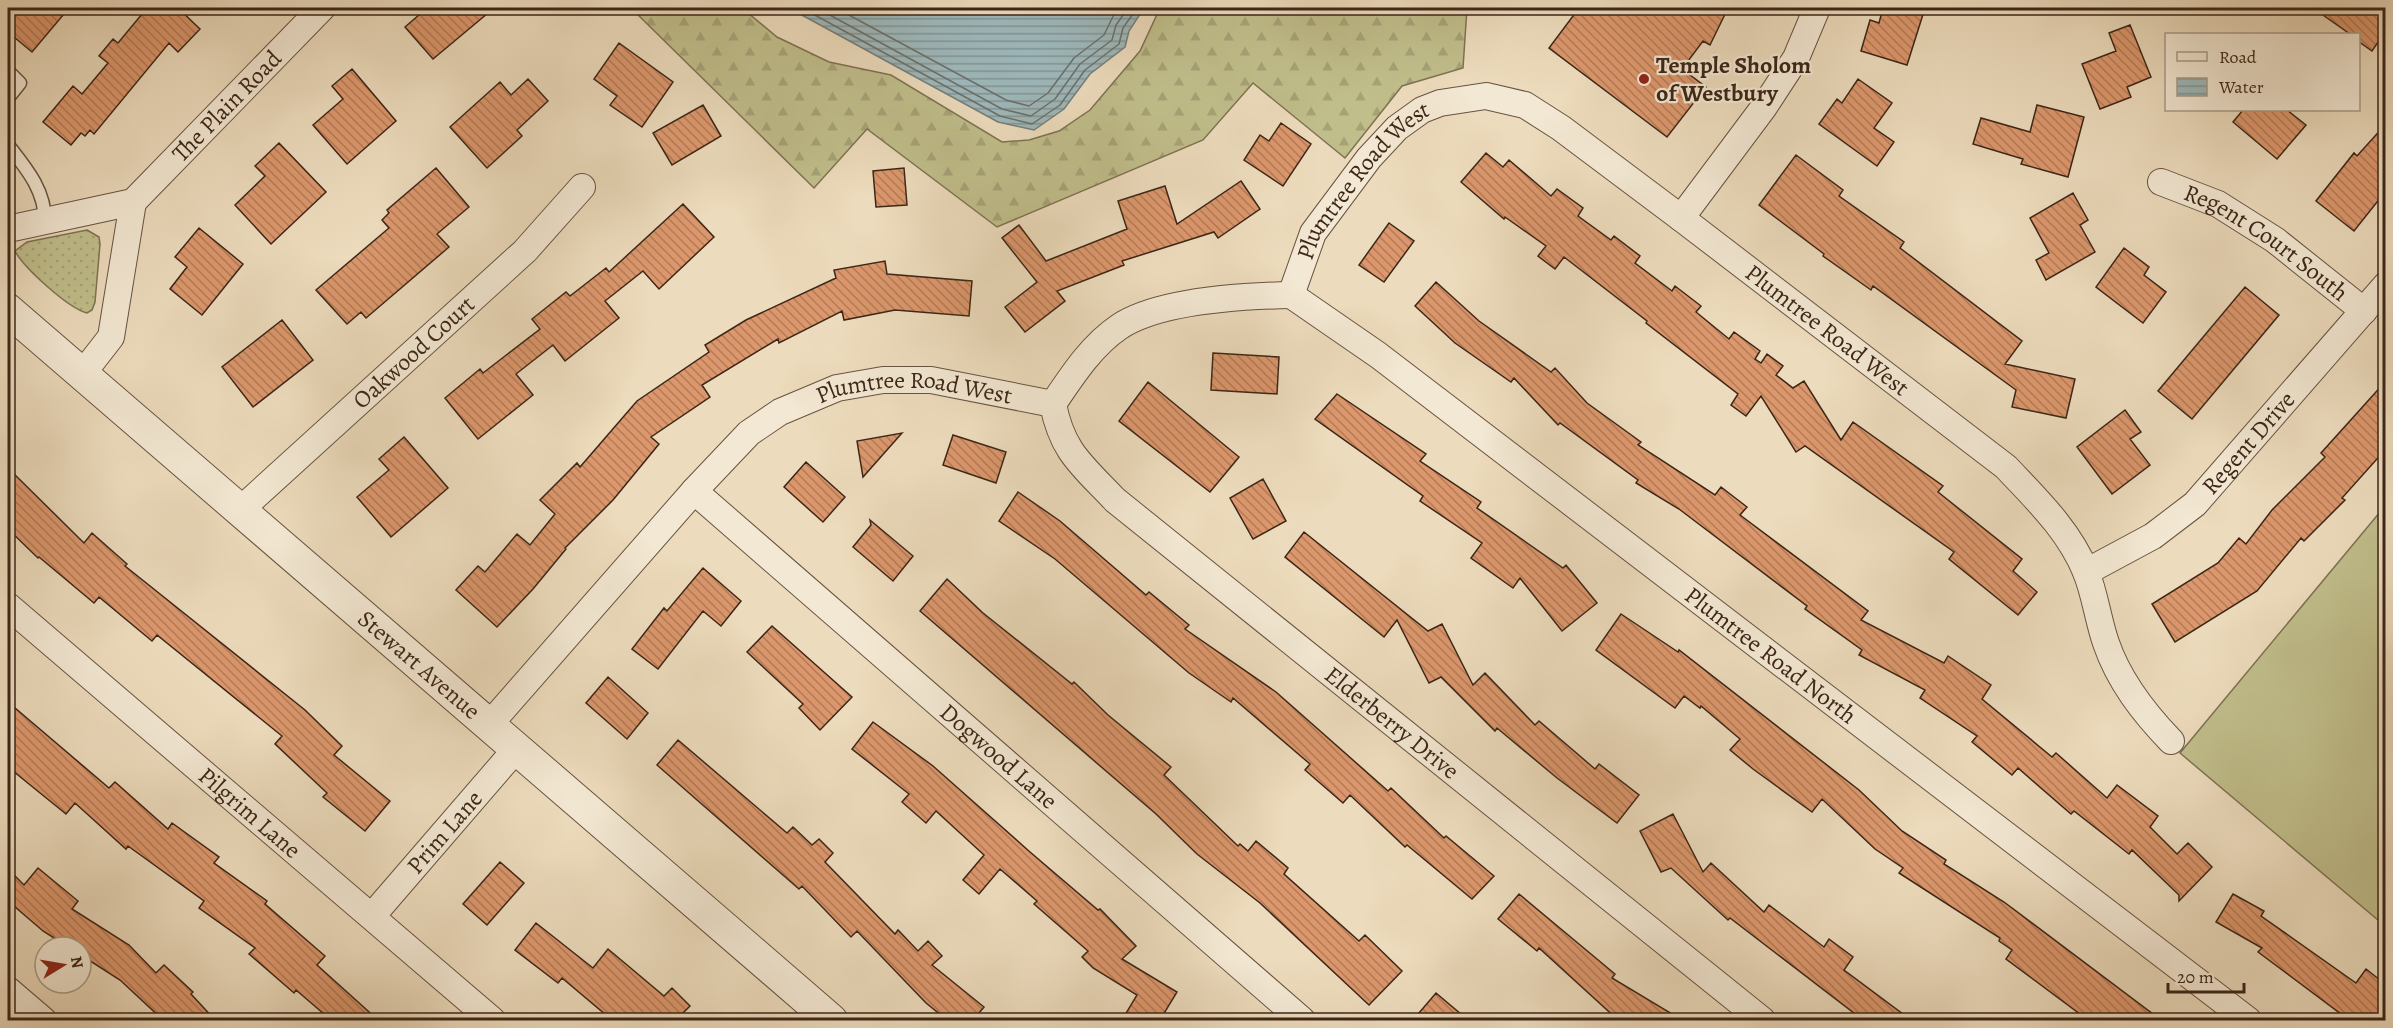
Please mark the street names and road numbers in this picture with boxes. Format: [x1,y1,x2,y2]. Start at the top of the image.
street label: The Plain Road [165,43,288,169]
street label: Plumtree Road West [1289,93,1434,264]
street label: Regent Court South [2179,176,2355,309]
street label: Plumtree Road West [1739,257,1916,403]
street label: Oakwood Court [346,288,482,416]
street label: Plumtree Road West [811,364,1015,412]
street label: Regent Drive [2195,384,2302,501]
street label: Plumtree Road North [1678,579,1863,731]
street label: Stewart Avenue [351,603,487,727]
street label: Elderberry Drive [1318,659,1466,786]
street label: Dogwood Lane [933,696,1064,816]
street label: Pilgrim Lane [192,760,308,866]
street label: Prim Lane [399,783,490,881]

